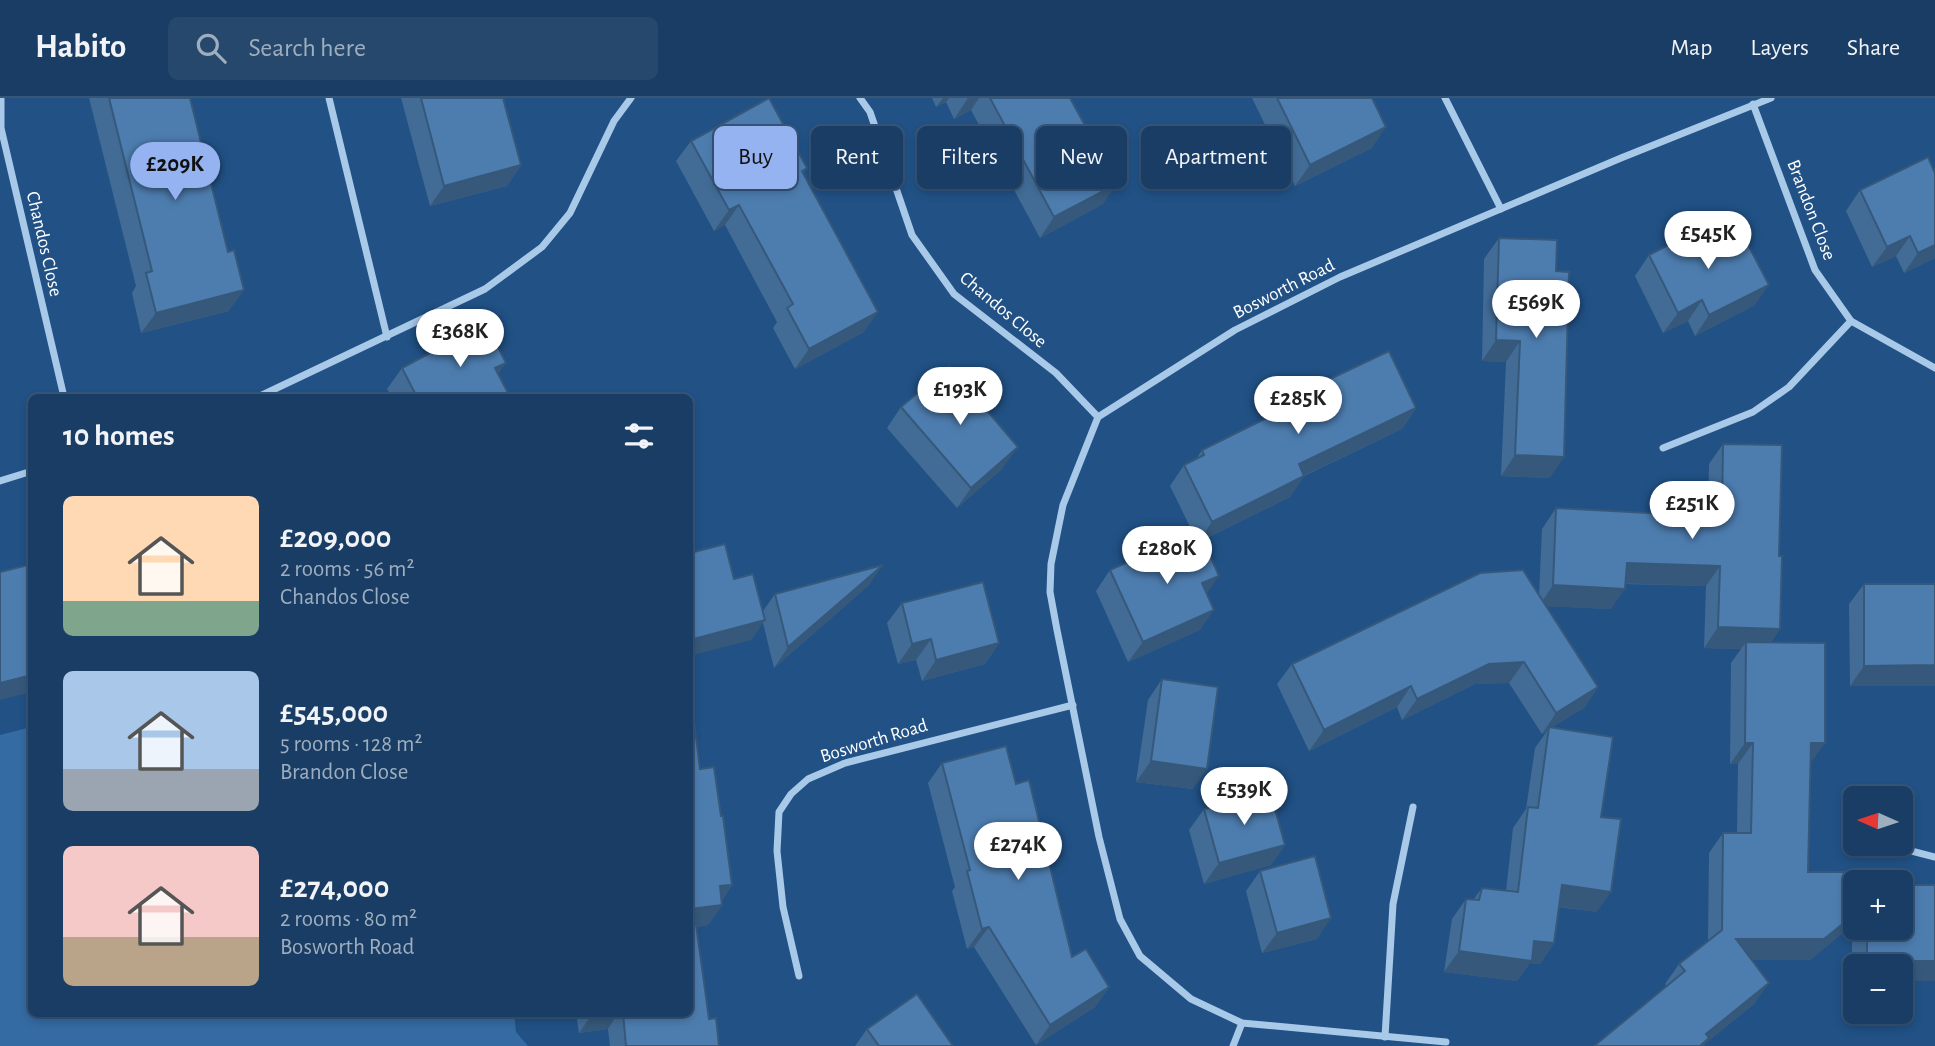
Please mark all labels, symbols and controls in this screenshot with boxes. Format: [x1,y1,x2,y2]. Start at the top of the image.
search box [168,17,658,80]
icon: search [192,29,230,67]
text: Habito [35,31,126,64]
text: Search here [248,35,366,61]
text: Map [1670,36,1712,60]
text: Layers [1750,36,1809,60]
text: Share [1847,36,1900,60]
chip: Buy [714,126,797,189]
chip: Rent [811,126,903,189]
chip: Filters [917,126,1022,189]
chip: New [1036,126,1127,189]
chip: Apartment [1141,126,1291,189]
pin: £209K [126,142,224,202]
text: £209K [146,153,204,176]
street label: Brandon Close [1783,157,1839,263]
street label: Chandos Close [23,190,65,298]
pin: £545K [1659,212,1757,271]
text: £545K [1680,222,1736,245]
street label: Bosworth Road [1230,255,1338,323]
street label: Chandos Close [956,268,1050,352]
pin: £569K [1487,280,1585,340]
text: £569K [1508,291,1564,314]
pin: £368K [411,310,509,369]
text: £368K [432,320,488,343]
pin: £193K [911,368,1009,427]
pin: £285K [1249,376,1347,436]
text: £193K [934,378,987,401]
text: £285K [1270,387,1326,410]
icon: filters [620,417,658,455]
text: 10 homes [63,421,174,451]
pin: £251K [1643,482,1741,541]
text: £251K [1666,492,1718,515]
text: £209,000 [280,523,391,553]
icon: home [119,524,203,608]
pin: £280K [1118,526,1216,586]
text: £280K [1138,537,1196,560]
text: 2 rooms · 56 m² [280,558,414,581]
text: Chandos Close [280,586,410,609]
text: £545,000 [280,698,388,728]
icon: home [119,699,203,783]
street label: Bosworth Road [818,716,930,766]
text: 5 rooms · 128 m² [280,733,422,756]
text: Brandon Close [280,761,408,784]
pin: £539K [1195,768,1293,827]
text: £539K [1217,778,1271,801]
north arrow [1843,786,1913,856]
map controls [1843,786,1913,1024]
pin: £274K [969,822,1067,882]
text: £274K [990,833,1046,856]
button: + [1843,870,1913,940]
text: £274,000 [280,873,389,903]
icon: home [119,874,203,958]
text: 2 rooms · 80 m² [280,908,417,931]
text: Bosworth Road [280,936,414,959]
button: − [1843,954,1913,1024]

